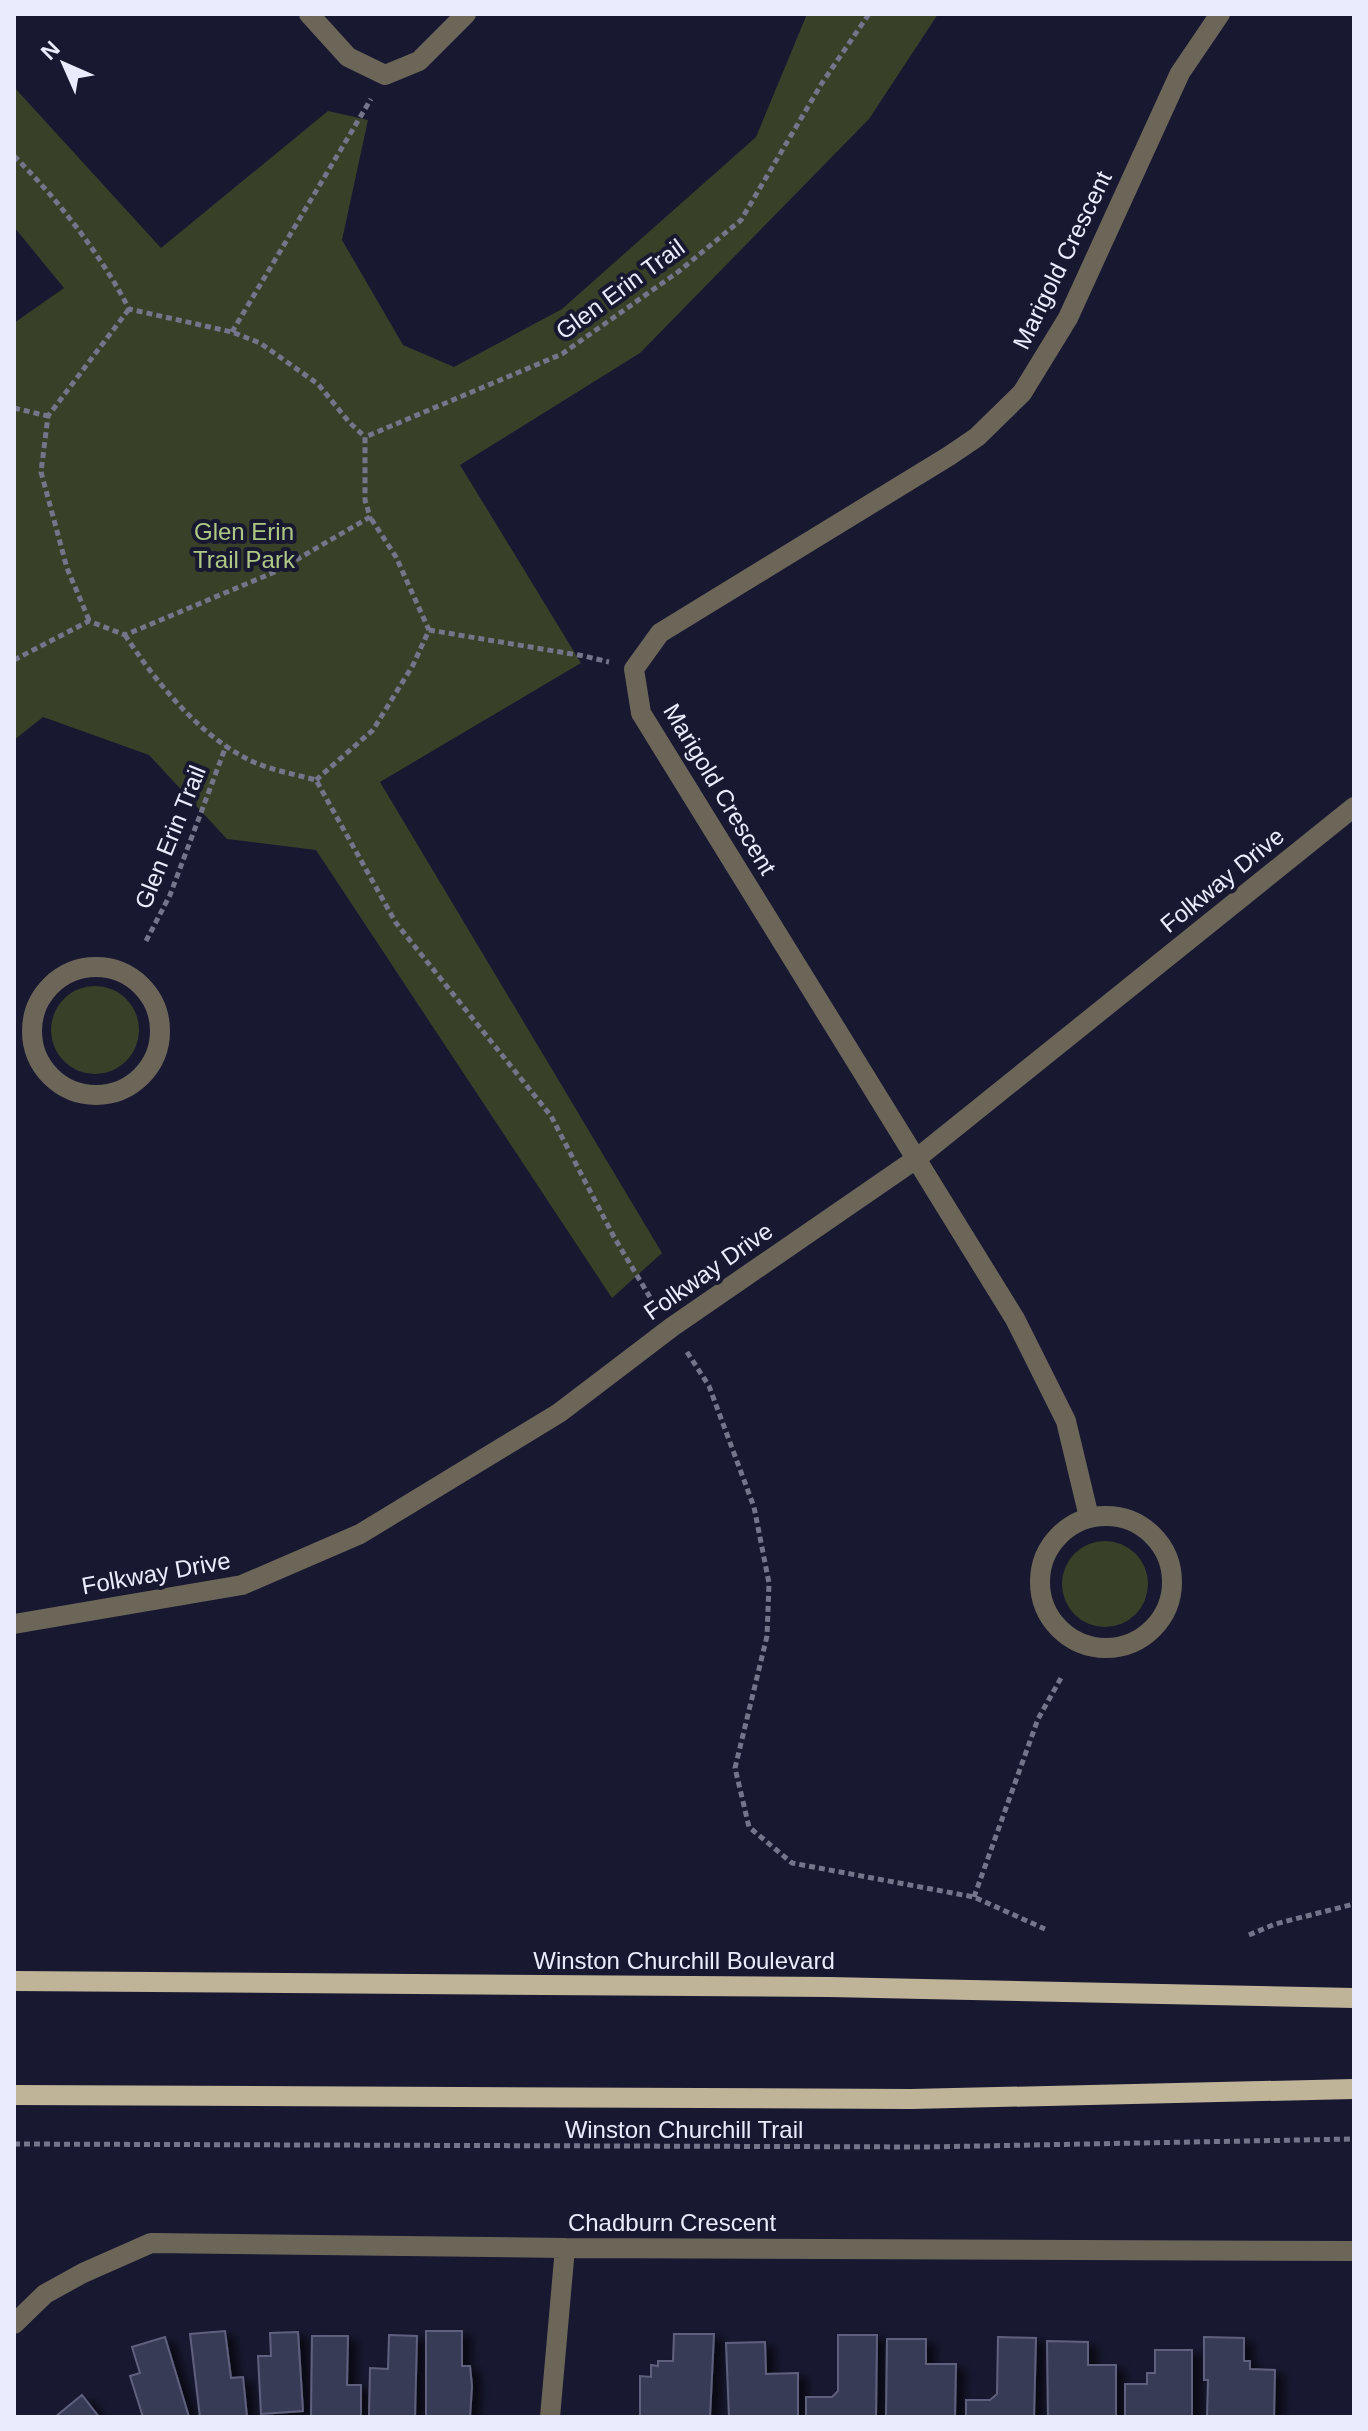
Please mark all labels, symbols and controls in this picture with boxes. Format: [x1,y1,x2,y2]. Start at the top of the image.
north arrow [24,24,104,104]
text: N [36,36,65,65]
street label: Marigold Crescent [1007,166,1117,353]
street label: Glen Erin Trail [551,233,689,345]
park label: Glen Erin Trail Park [193,518,296,573]
street label: Marigold Crescent [658,699,782,880]
street label: Glen Erin Trail [129,761,211,913]
street label: Folkway Drive [1155,822,1289,938]
street label: Folkway Drive [639,1217,777,1325]
street label: Folkway Drive [79,1547,233,1599]
street label: Winston Churchill Boulevard [533,1947,835,1974]
street label: Winston Churchill Trail [565,2116,803,2143]
street label: Chadburn Crescent [568,2209,776,2236]

